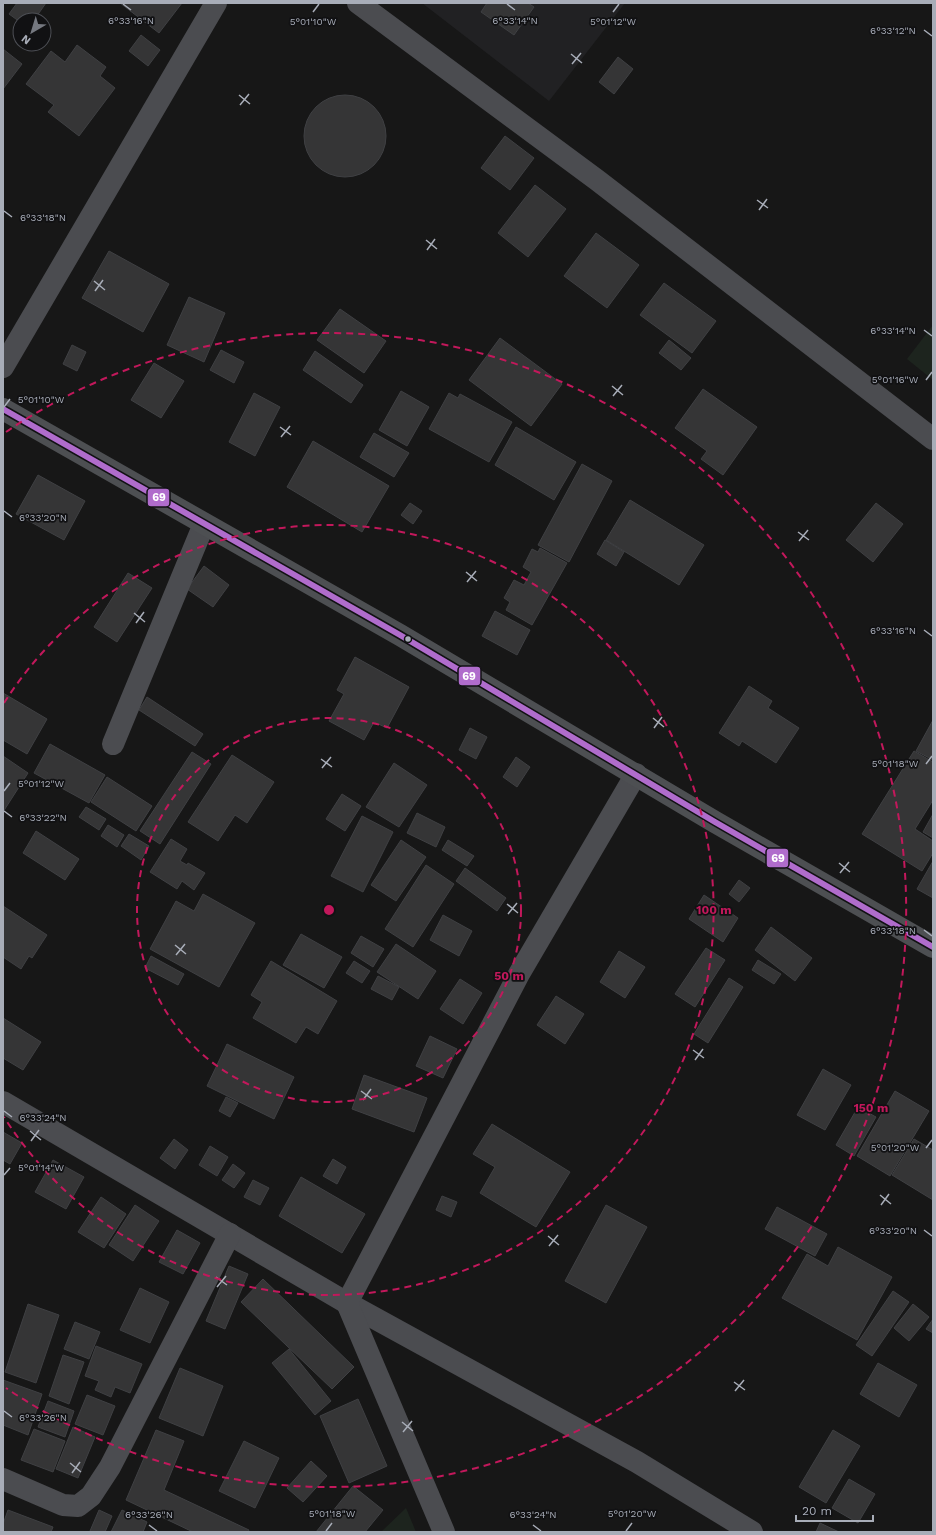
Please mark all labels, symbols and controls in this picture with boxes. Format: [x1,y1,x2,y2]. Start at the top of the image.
north arrow [12,12,52,52]
text: 6°33'16"N [108,15,154,26]
text: 6°33'14"N [492,15,538,26]
text: 5°01'10"W [290,16,337,27]
text: 5°01'12"W [590,16,637,27]
text: 6°33'12"N [870,25,916,36]
text: N [19,32,33,47]
text: 6°33'18"N [20,212,66,223]
text: 6°33'14"N [870,325,916,336]
text: 5°01'16"W [872,374,919,385]
text: 5°01'10"W [18,394,65,405]
line badge: 69 [147,488,170,507]
text: 69 [152,491,166,504]
text: 6°33'20"N [19,512,67,523]
text: 6°33'16"N [870,625,916,636]
unlabelled marker [403,634,413,644]
line badge: 69 [458,666,481,686]
text: 69 [462,670,476,683]
text: 5°01'18"W [872,758,919,769]
text: 5°01'12"W [18,778,65,789]
text: 6°33'22"N [19,812,67,823]
line badge: 69 [766,848,789,868]
text: 69 [771,852,785,865]
centre of rings [322,903,336,917]
text: 100 m [696,903,732,917]
text: 6°33'18"N [870,925,916,936]
text: 50 m [494,969,524,983]
text: 150 m [854,1101,888,1115]
text: 6°33'24"N [19,1112,67,1123]
text: 5°01'20"W [871,1142,920,1153]
text: 5°01'14"W [18,1162,64,1173]
text: 6°33'20"N [869,1225,917,1236]
text: 6°33'26"N [19,1412,67,1423]
scale bar [796,1497,873,1523]
text: 20 m [802,1504,832,1518]
text: 5°01'18"W [309,1508,356,1519]
text: 5°01'20"W [608,1508,657,1519]
text: 6°33'26"N [125,1509,173,1520]
text: 6°33'24"N [509,1509,557,1520]

